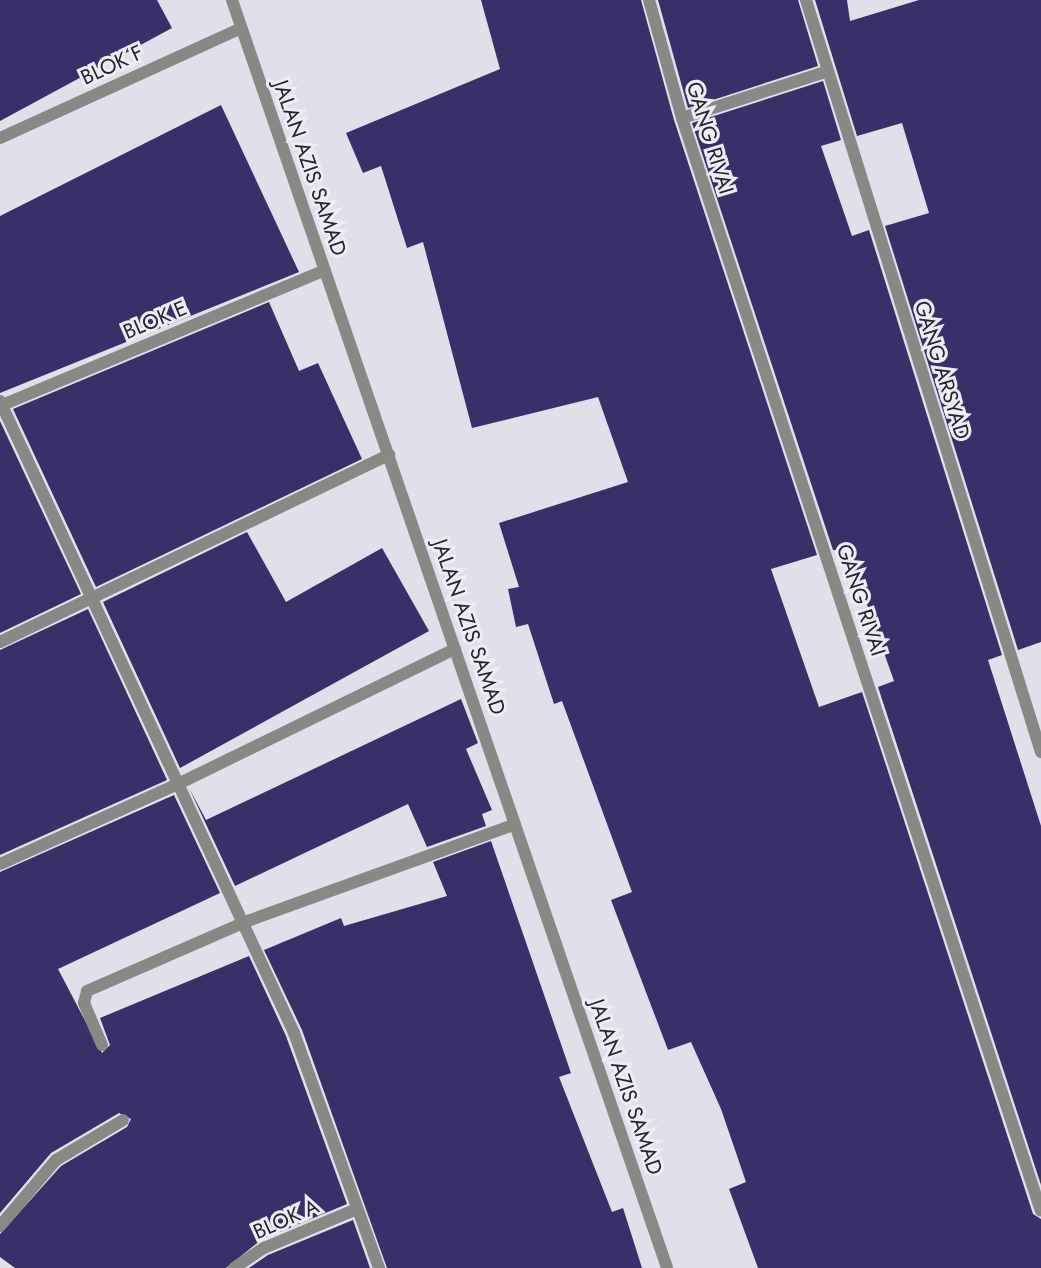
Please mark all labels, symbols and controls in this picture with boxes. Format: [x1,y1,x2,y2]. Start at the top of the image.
street label: BLOK F [77,40,147,90]
street label: JALAN AZIS SAMAD [268,77,352,259]
street label: GANG RIVAI [681,79,739,197]
street label: BLOK E [119,295,191,345]
street label: GANG ARSYAD [909,298,975,442]
street label: JALAN AZIS SAMAD [427,536,511,718]
street label: GANG RIVAI [831,541,891,659]
street label: JALAN AZIS SAMAD [584,996,668,1178]
street label: BLOK A [249,1193,323,1245]

